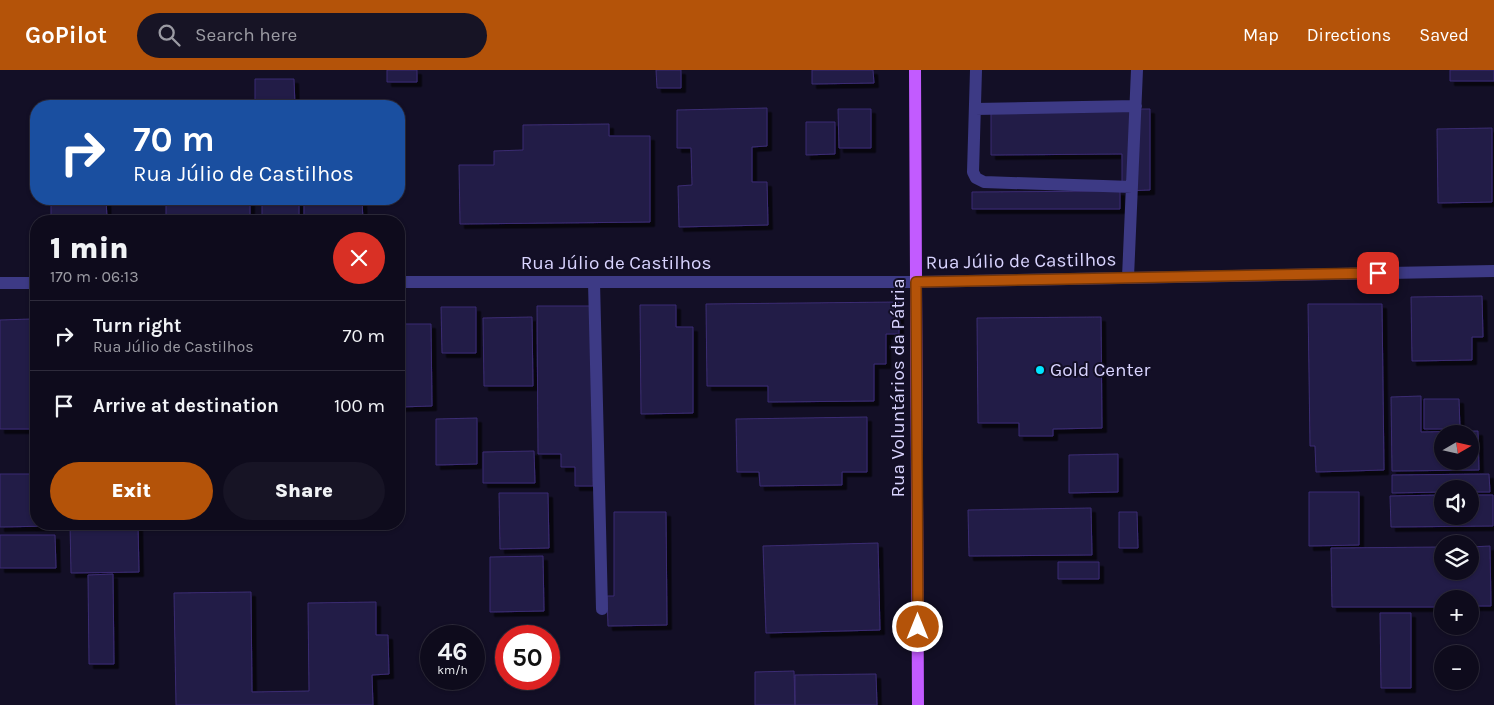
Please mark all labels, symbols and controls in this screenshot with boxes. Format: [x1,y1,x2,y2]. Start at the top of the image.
search box [137,13,487,58]
text: GoPilot [25,21,107,49]
icon: search [155,21,183,49]
text: Search here [195,24,297,46]
text: Map [1243,24,1279,46]
text: Directions [1307,24,1391,46]
text: Saved [1419,24,1469,46]
text: 70 m [133,119,215,160]
icon: right [50,120,115,185]
text: Rua Júlio de Castilhos [133,161,354,187]
text: 1 min [50,230,129,266]
button: close [333,232,385,284]
street label: Rua Júlio de Castilhos [925,248,1117,274]
street label: Rua Júlio de Castilhos [521,252,711,274]
pin [1357,252,1399,294]
icon: arrive [1364,259,1392,287]
text: 170 m · 06:13 [50,267,139,286]
street label: Rua Voluntários da Pátria [887,278,909,498]
text: Turn right [93,315,182,337]
icon: right [50,322,78,350]
text: 70 m [343,325,385,347]
text: Rua Júlio de Castilhos [93,337,254,356]
place label: Gold Center [1050,359,1150,381]
marker: Gold Center [1034,364,1046,376]
icon: arrive [50,392,78,420]
text: Arrive at destination [93,395,279,417]
text: 100 m [334,395,385,417]
north arrow [1434,425,1479,470]
map controls [1434,425,1479,690]
button: Exit [50,462,213,520]
button: Share [223,462,385,520]
button: sound [1434,480,1479,525]
button: layers [1434,535,1479,580]
button: + [1434,590,1479,635]
position arrow [891,600,943,652]
speed limit sign: 50 [495,625,560,690]
text: 46 [437,637,468,666]
button: − [1434,645,1479,690]
text: km/h [437,663,468,677]

